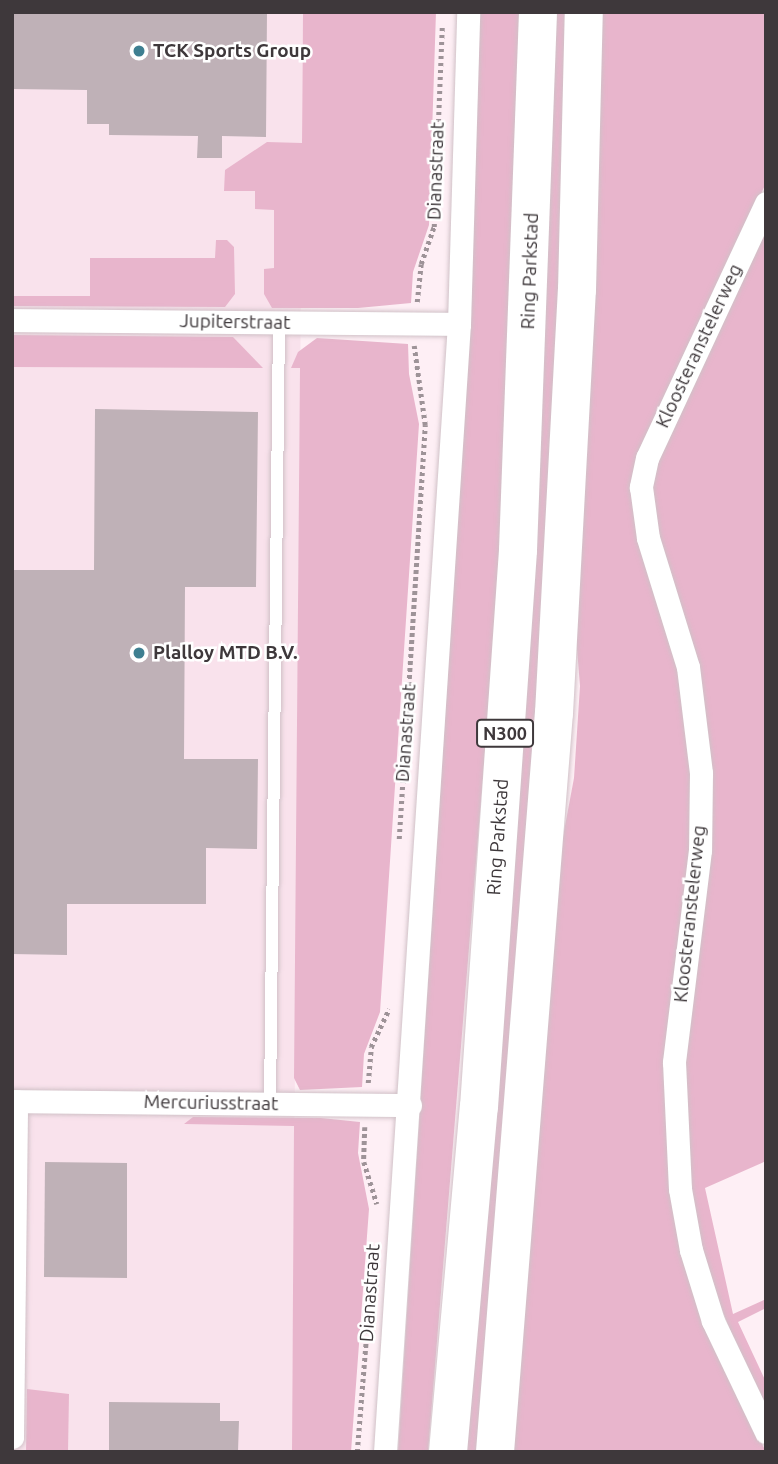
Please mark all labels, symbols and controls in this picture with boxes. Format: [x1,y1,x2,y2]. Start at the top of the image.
place label: TCK Sports Group [153,40,311,62]
marker: TCK Sports Group [131,43,147,59]
street label: Dianastraat [423,121,449,221]
street label: Ring Parkstad [517,212,543,330]
street label: Kloosteranstelerweg [651,260,747,432]
street label: Jupiterstraat [179,310,291,334]
place label: Plalloy MTD B.V. [153,642,298,664]
marker: Plalloy MTD B.V. [131,645,147,661]
street label: Dianastraat [391,683,421,783]
road number: N300 [475,718,535,748]
street label: Ring Parkstad [483,778,513,896]
street label: Kloosteranstelerweg [669,824,711,1004]
street label: Mercuriusstraat [143,1090,279,1116]
street label: Dianastraat [355,1243,385,1343]

